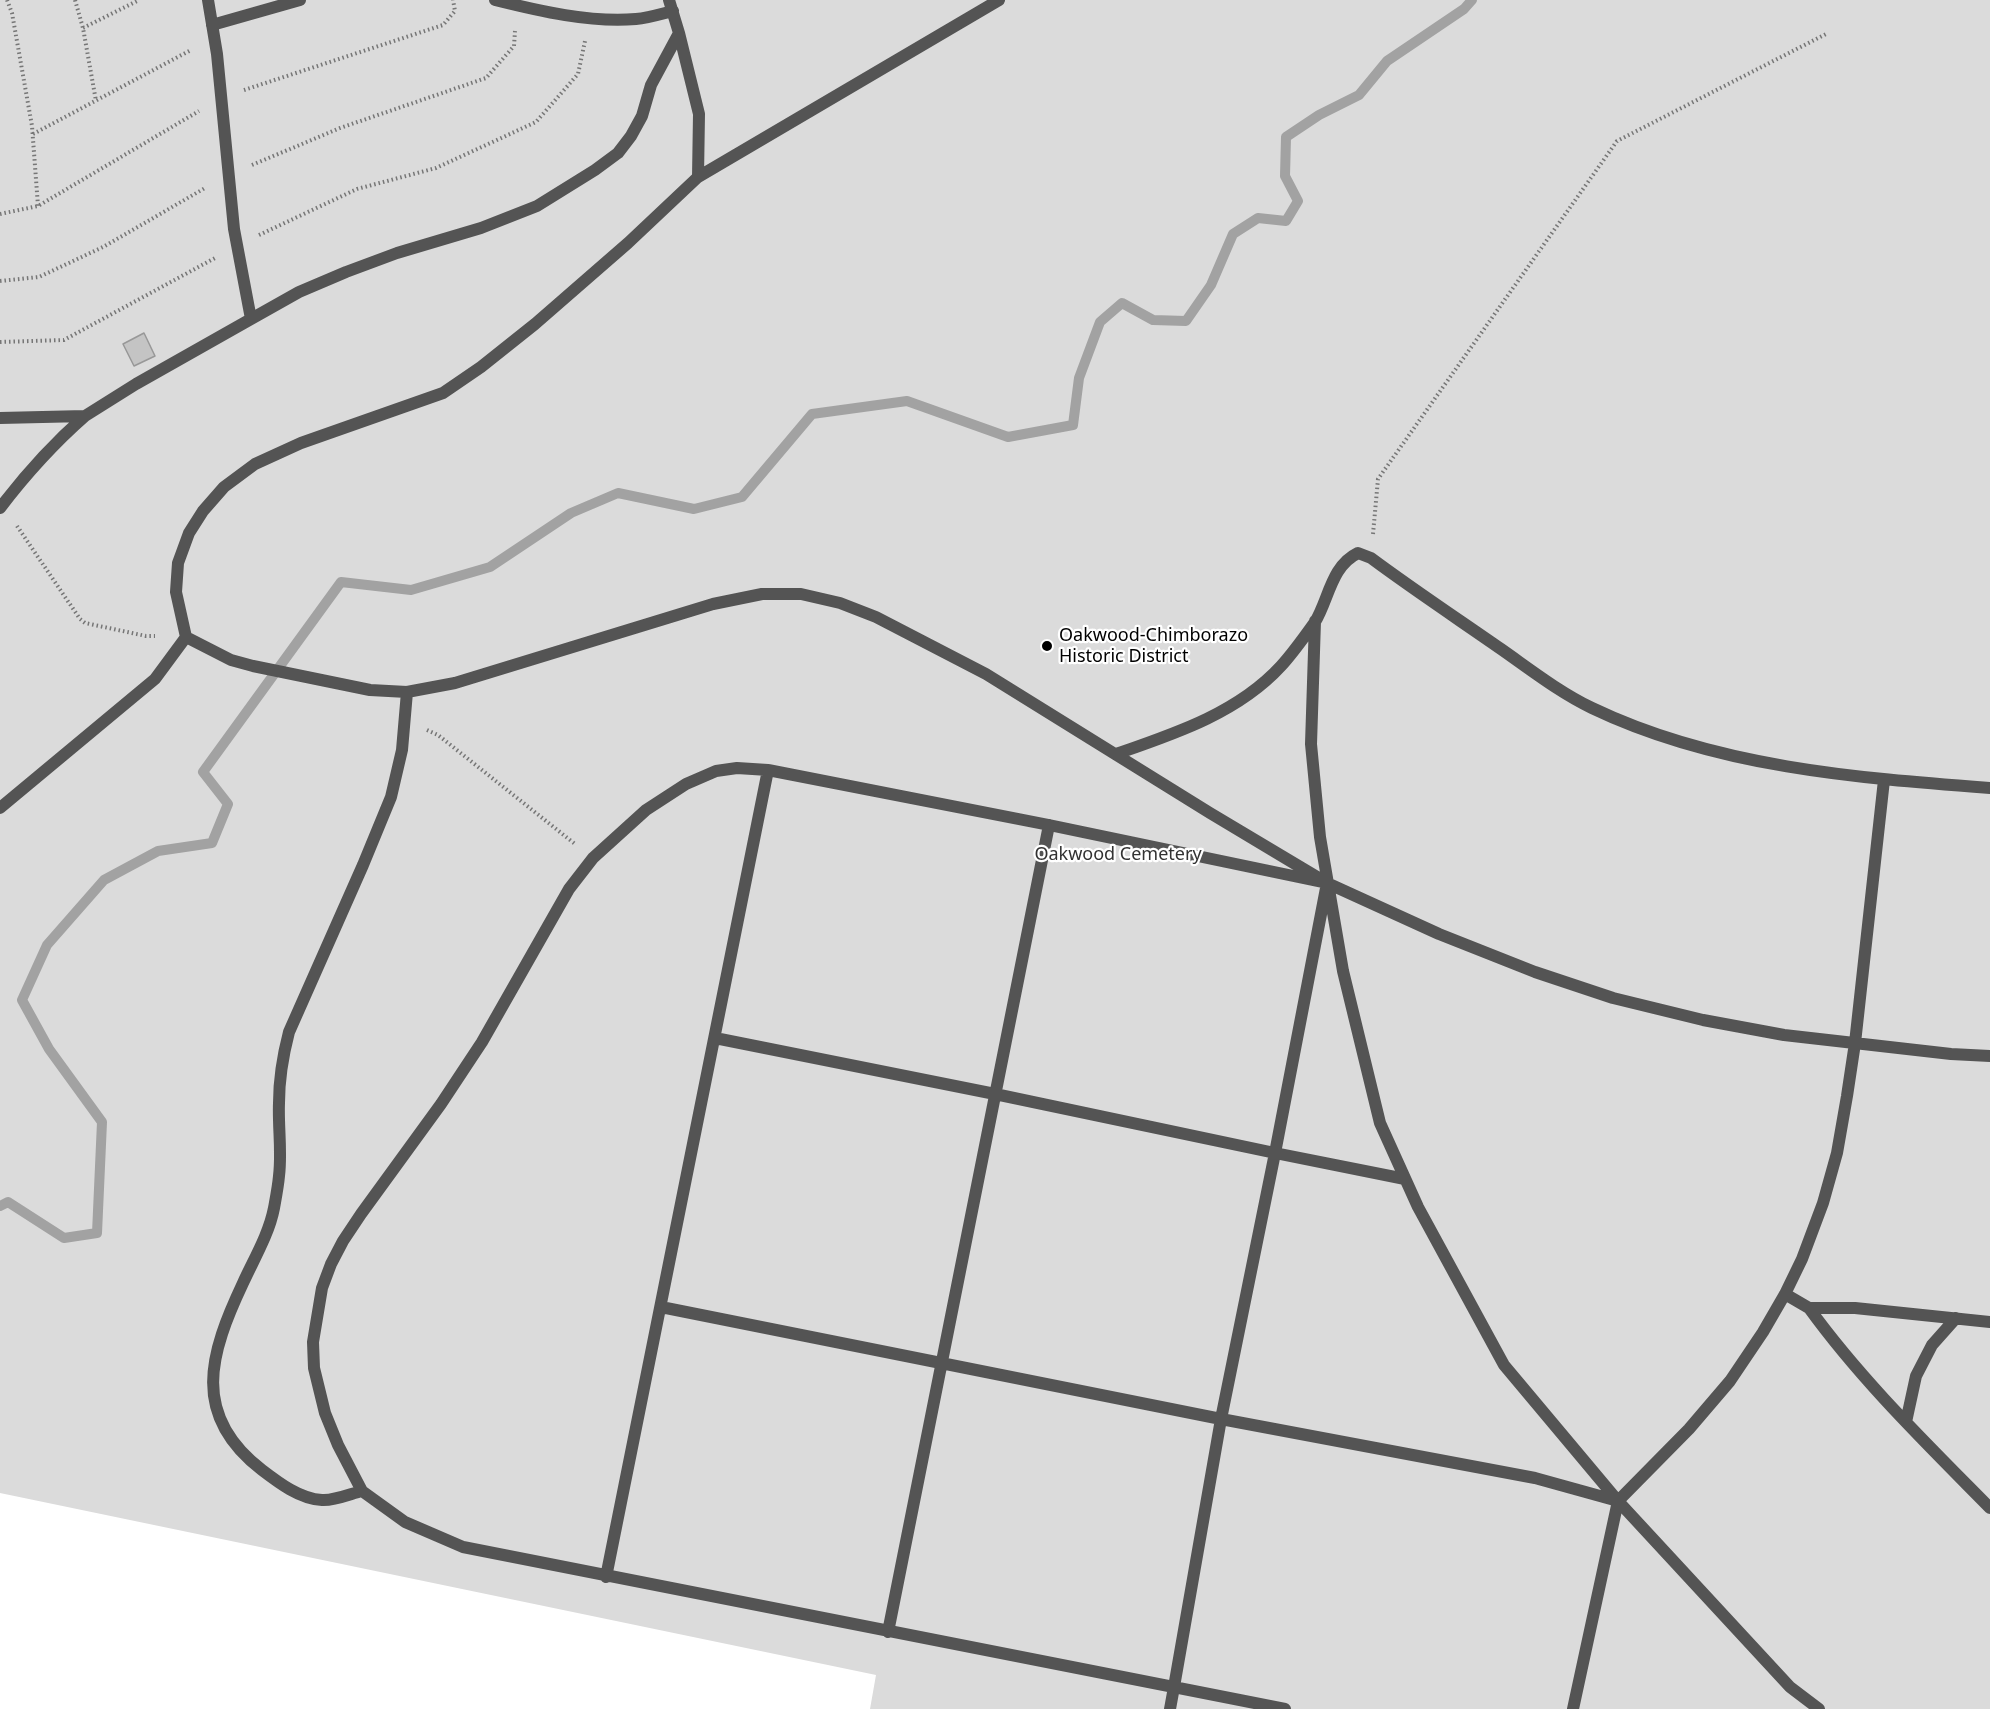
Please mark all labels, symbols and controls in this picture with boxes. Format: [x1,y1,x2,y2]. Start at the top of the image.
place label: Oakwood-Chimborazo Historic District [1059,625,1248,668]
marker: Oakwood-Chimborazo Historic District [1040,639,1054,653]
park label: Oakwood Cemetery [1034,844,1202,866]

